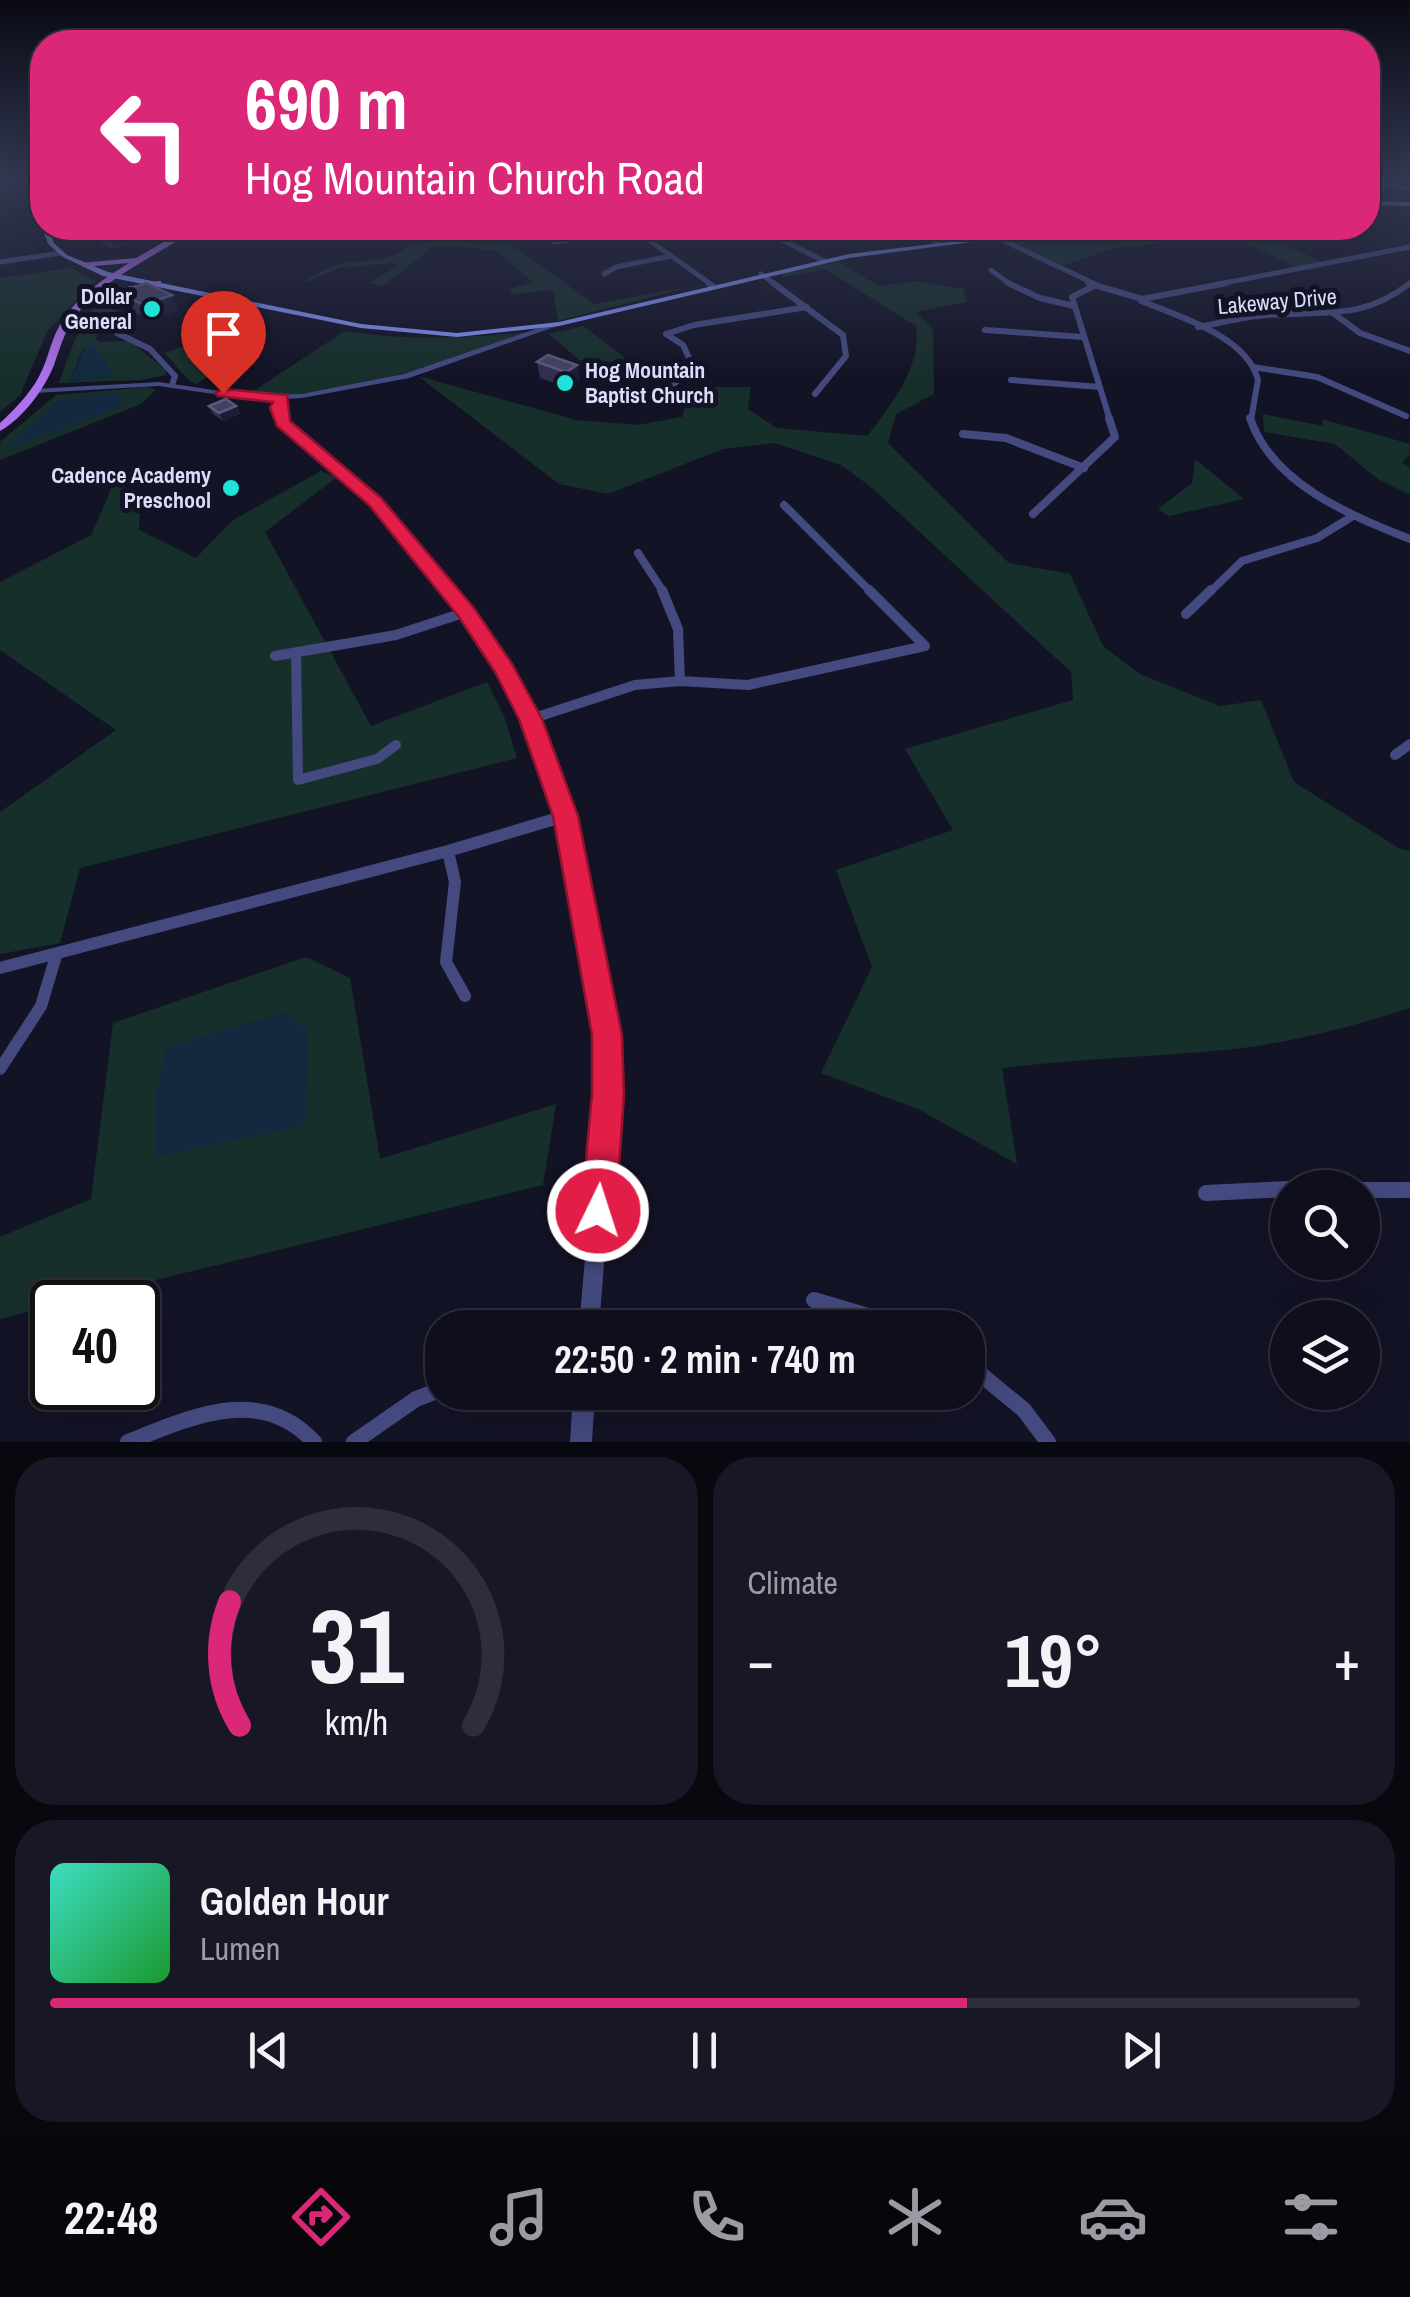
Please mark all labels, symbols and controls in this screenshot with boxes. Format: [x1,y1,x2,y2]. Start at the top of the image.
text: 690 m [245,57,408,151]
icon: left [80,70,210,200]
text: Hog Mountain Church Road [245,147,704,208]
place label: Dollar General [65,281,132,336]
street label: Lakeway Drive [1216,281,1338,321]
pin [181,291,266,394]
marker: Dollar General [141,298,163,320]
icon: arrive [196,306,251,361]
place label: Hog Mountain Baptist Church [585,355,714,410]
marker: Hog Mountain Baptist Church [554,372,576,394]
place label: Cadence Academy Preschool [51,460,211,515]
marker: Cadence Academy Preschool [220,477,242,499]
position arrow [546,1159,650,1263]
map controls [1270,1170,1380,1410]
button: search [1270,1170,1380,1280]
speed limit sign: 40 [30,1280,160,1410]
button: layers [1270,1300,1380,1410]
text: 22:50 · 2 min · 740 m [554,1334,856,1385]
text: Climate [748,1561,838,1604]
text: 31 [309,1575,404,1715]
text: 19° [1005,1609,1103,1710]
text: − [748,1623,774,1697]
text: + [1334,1623,1360,1697]
text: km/h [324,1698,388,1746]
text: Golden Hour [200,1876,389,1927]
text: Lumen [200,1927,280,1970]
icon: previous [241,2023,296,2078]
icon: pause [677,2023,732,2078]
icon: next [1114,2023,1169,2078]
icon: directions [286,2182,356,2252]
icon: music [484,2182,554,2252]
icon: phone [682,2182,752,2252]
icon: climate [880,2182,950,2252]
icon: car [1078,2182,1148,2252]
icon: filters [1276,2182,1346,2252]
text: 22:48 [64,2187,158,2248]

